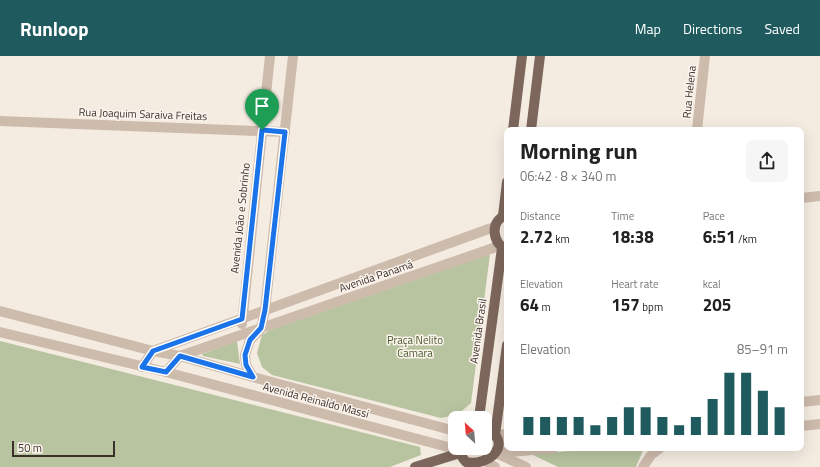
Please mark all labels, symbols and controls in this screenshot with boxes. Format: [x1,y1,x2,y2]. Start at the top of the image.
text: Runloop [20,14,88,43]
text: Map [635,18,661,39]
text: Directions [683,18,742,39]
text: Saved [764,18,800,39]
street label: Rua Helena [678,64,700,119]
pin [245,89,279,130]
icon: arrive [251,95,273,117]
street label: Rua Joaquim Saraiva Freitas [78,104,208,124]
text: Morning run [520,134,638,168]
button: share [746,140,788,182]
street label: Avenida João e Sobrinho [226,162,254,274]
text: 06:42 · 8 × 340 m [520,166,616,186]
text: Distance [520,208,560,224]
text: Time [611,208,634,224]
text: Pace [703,208,725,224]
text: 2.72 [520,224,553,250]
text: 18:38 [611,224,654,250]
text: 6:51 [703,224,736,250]
text: km [553,231,570,247]
text: /km [736,231,757,247]
street label: Avenida Panamá [337,256,416,296]
text: Elevation [520,276,563,292]
text: Heart rate [611,276,659,292]
text: kcal [703,276,721,292]
text: 64 [520,292,539,318]
text: 157 [611,292,640,318]
text: 205 [703,292,731,318]
street label: Avenida Brasil [466,298,490,364]
text: m [539,299,551,315]
text: bpm [640,299,663,315]
park label: Praça Nelito Camara [387,332,443,361]
text: Elevation [520,339,571,359]
text: 85–91 m [737,339,788,359]
street label: Avenida Reinaldo Massi [261,378,371,422]
north arrow [448,411,492,455]
map controls [448,411,492,455]
scale bar [12,439,115,458]
text: 50 m [18,440,42,456]

